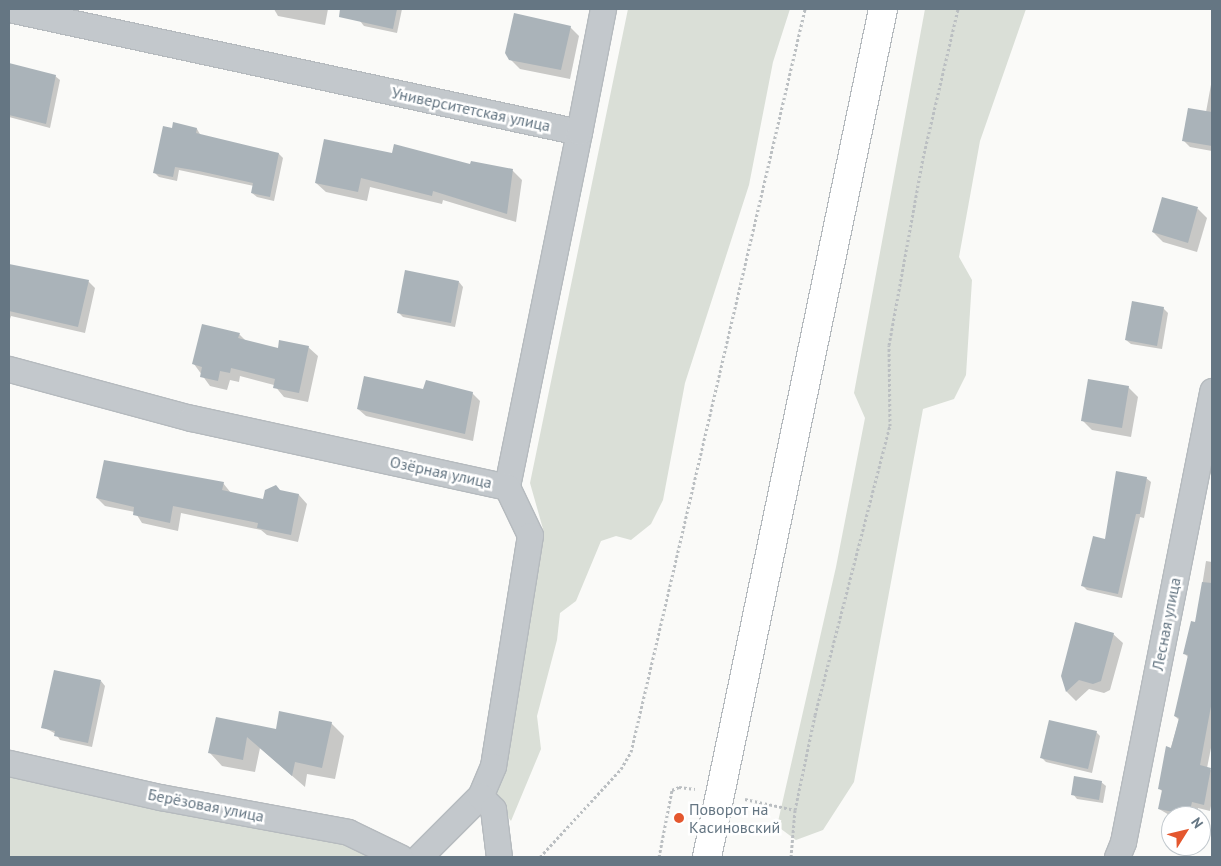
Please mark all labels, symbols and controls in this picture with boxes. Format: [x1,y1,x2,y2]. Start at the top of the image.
street label: Университетская улица [390,83,552,135]
street label: Озёрная улица [388,452,494,492]
street label: Лесная улица [1148,576,1184,672]
street label: Берёзовая улица [146,784,266,826]
place label: Поворот на Касиновский [689,799,780,837]
north arrow [1161,806,1211,856]
marker: Поворот на Касиновский [673,812,685,824]
text: N [1187,814,1207,832]

